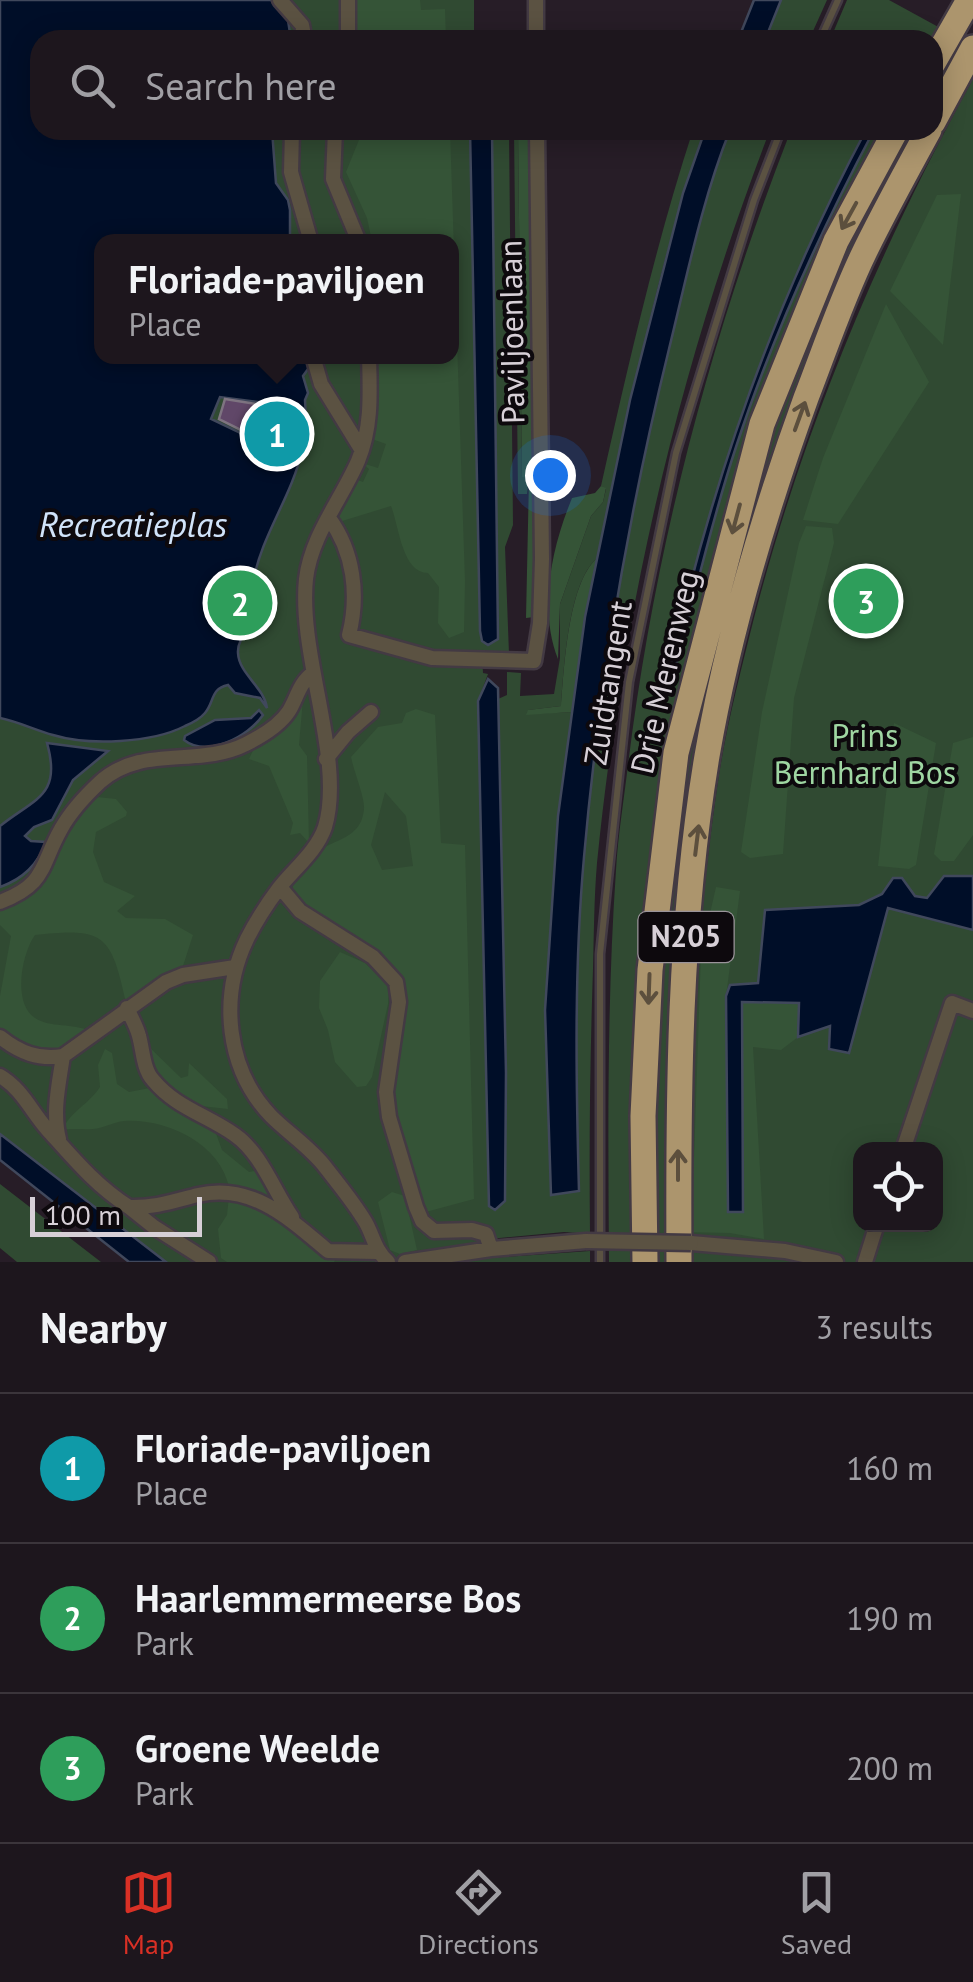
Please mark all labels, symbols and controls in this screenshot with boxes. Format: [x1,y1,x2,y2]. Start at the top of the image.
search box [30,30,943,140]
icon: search [65,58,120,113]
text: Search here [145,61,337,110]
one-way arrow [839,200,859,230]
popup [94,234,459,364]
street label: Paviljoenlaan [488,240,534,424]
text: Floriade-paviljoen [128,254,425,303]
text: Place [128,303,201,345]
pin: 1 [244,396,310,472]
one-way arrow [792,402,810,433]
your location [525,450,576,501]
water label: Recreatieplas [39,501,227,547]
one-way arrow [725,503,744,534]
pin: 3 [834,564,898,638]
pin: 2 [208,566,272,640]
street label: Drie Merenweg [620,566,708,778]
street label: Zuidtangent [573,598,641,768]
park label: Prins Bernhard Bos [774,714,956,793]
one-way arrow [688,825,707,857]
road number: N205 [638,912,734,962]
one-way arrow [639,972,658,1004]
map controls [853,1142,943,1232]
button: locate [853,1142,943,1232]
one-way arrow [669,1149,688,1181]
scale bar [30,1192,202,1236]
text: 100 m [45,1196,121,1233]
text: Nearby [40,1300,167,1355]
text: 3 results [815,1306,933,1348]
text: Floriade-paviljoen [135,1423,431,1472]
text: 1 [63,1447,82,1489]
text: 160 m [846,1447,933,1489]
text: Place [135,1472,208,1514]
text: Haarlemmermeerse Bos [135,1573,521,1622]
text: 2 [63,1597,82,1639]
text: 190 m [846,1597,933,1639]
text: Park [135,1622,194,1664]
text: Groene Weelde [135,1723,380,1772]
text: 3 [63,1747,82,1789]
text: 200 m [846,1747,933,1789]
text: Park [135,1772,194,1814]
tab: Map [121,1865,176,1962]
tab: Directions [418,1865,539,1962]
tab: Saved [781,1865,852,1962]

